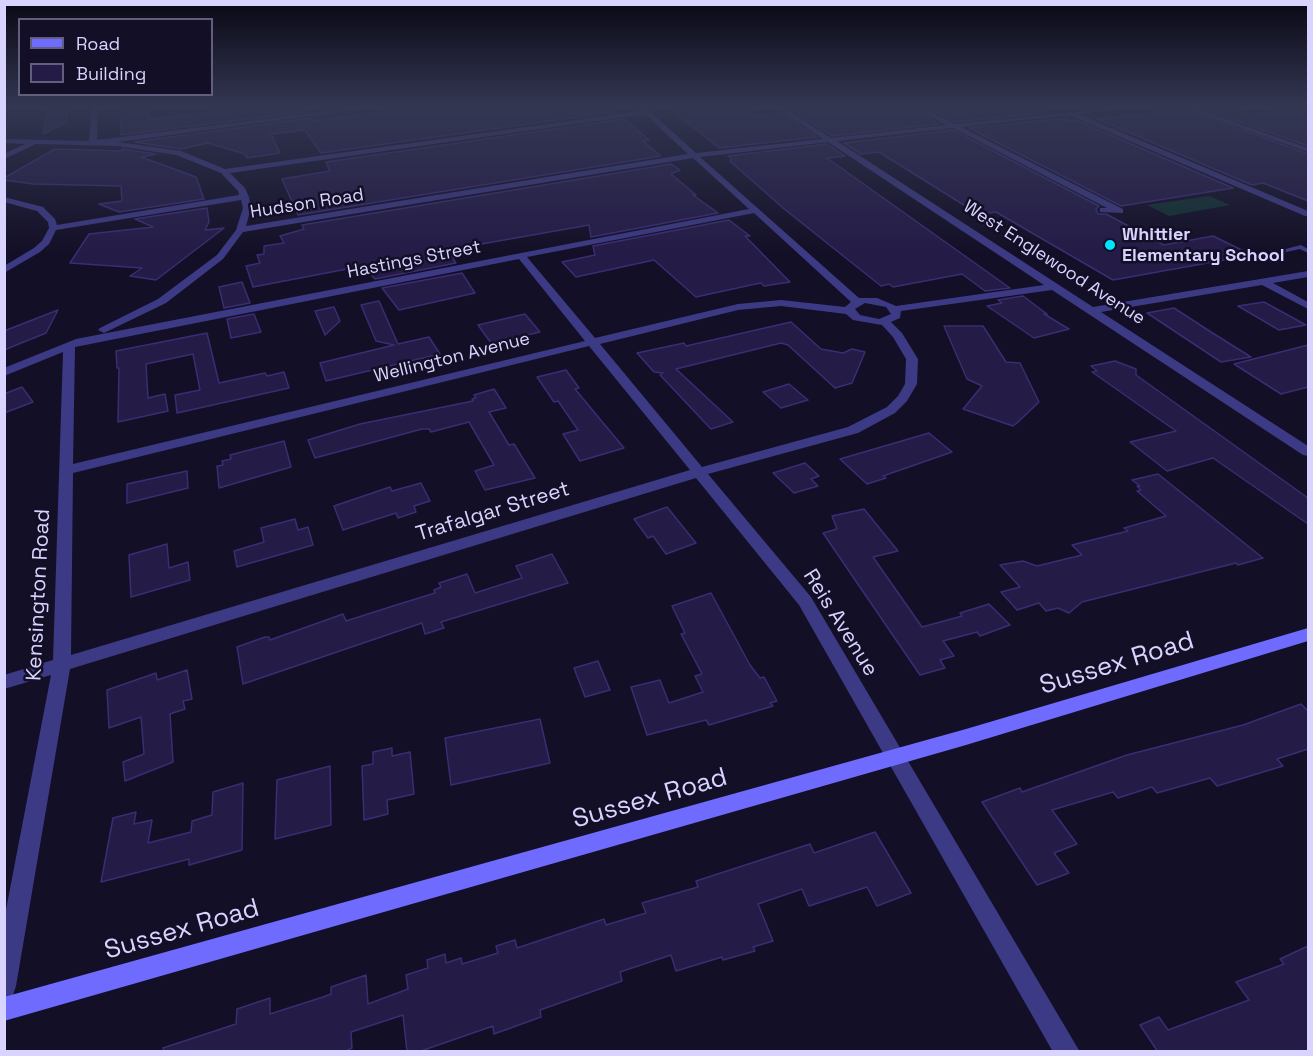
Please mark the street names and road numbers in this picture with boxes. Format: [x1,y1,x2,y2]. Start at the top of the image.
street label: Hudson Road [249,184,365,224]
street label: West Englewood Avenue [959,196,1149,330]
street label: Hastings Street [345,236,483,284]
street label: Wellington Avenue [372,328,532,388]
street label: Trafalgar Street [413,477,573,547]
street label: Kensington Road [22,508,56,682]
street label: Reis Avenue [797,565,883,681]
street label: Sussex Road [1036,626,1198,702]
street label: Sussex Road [569,762,731,836]
street label: Sussex Road [101,893,263,967]

